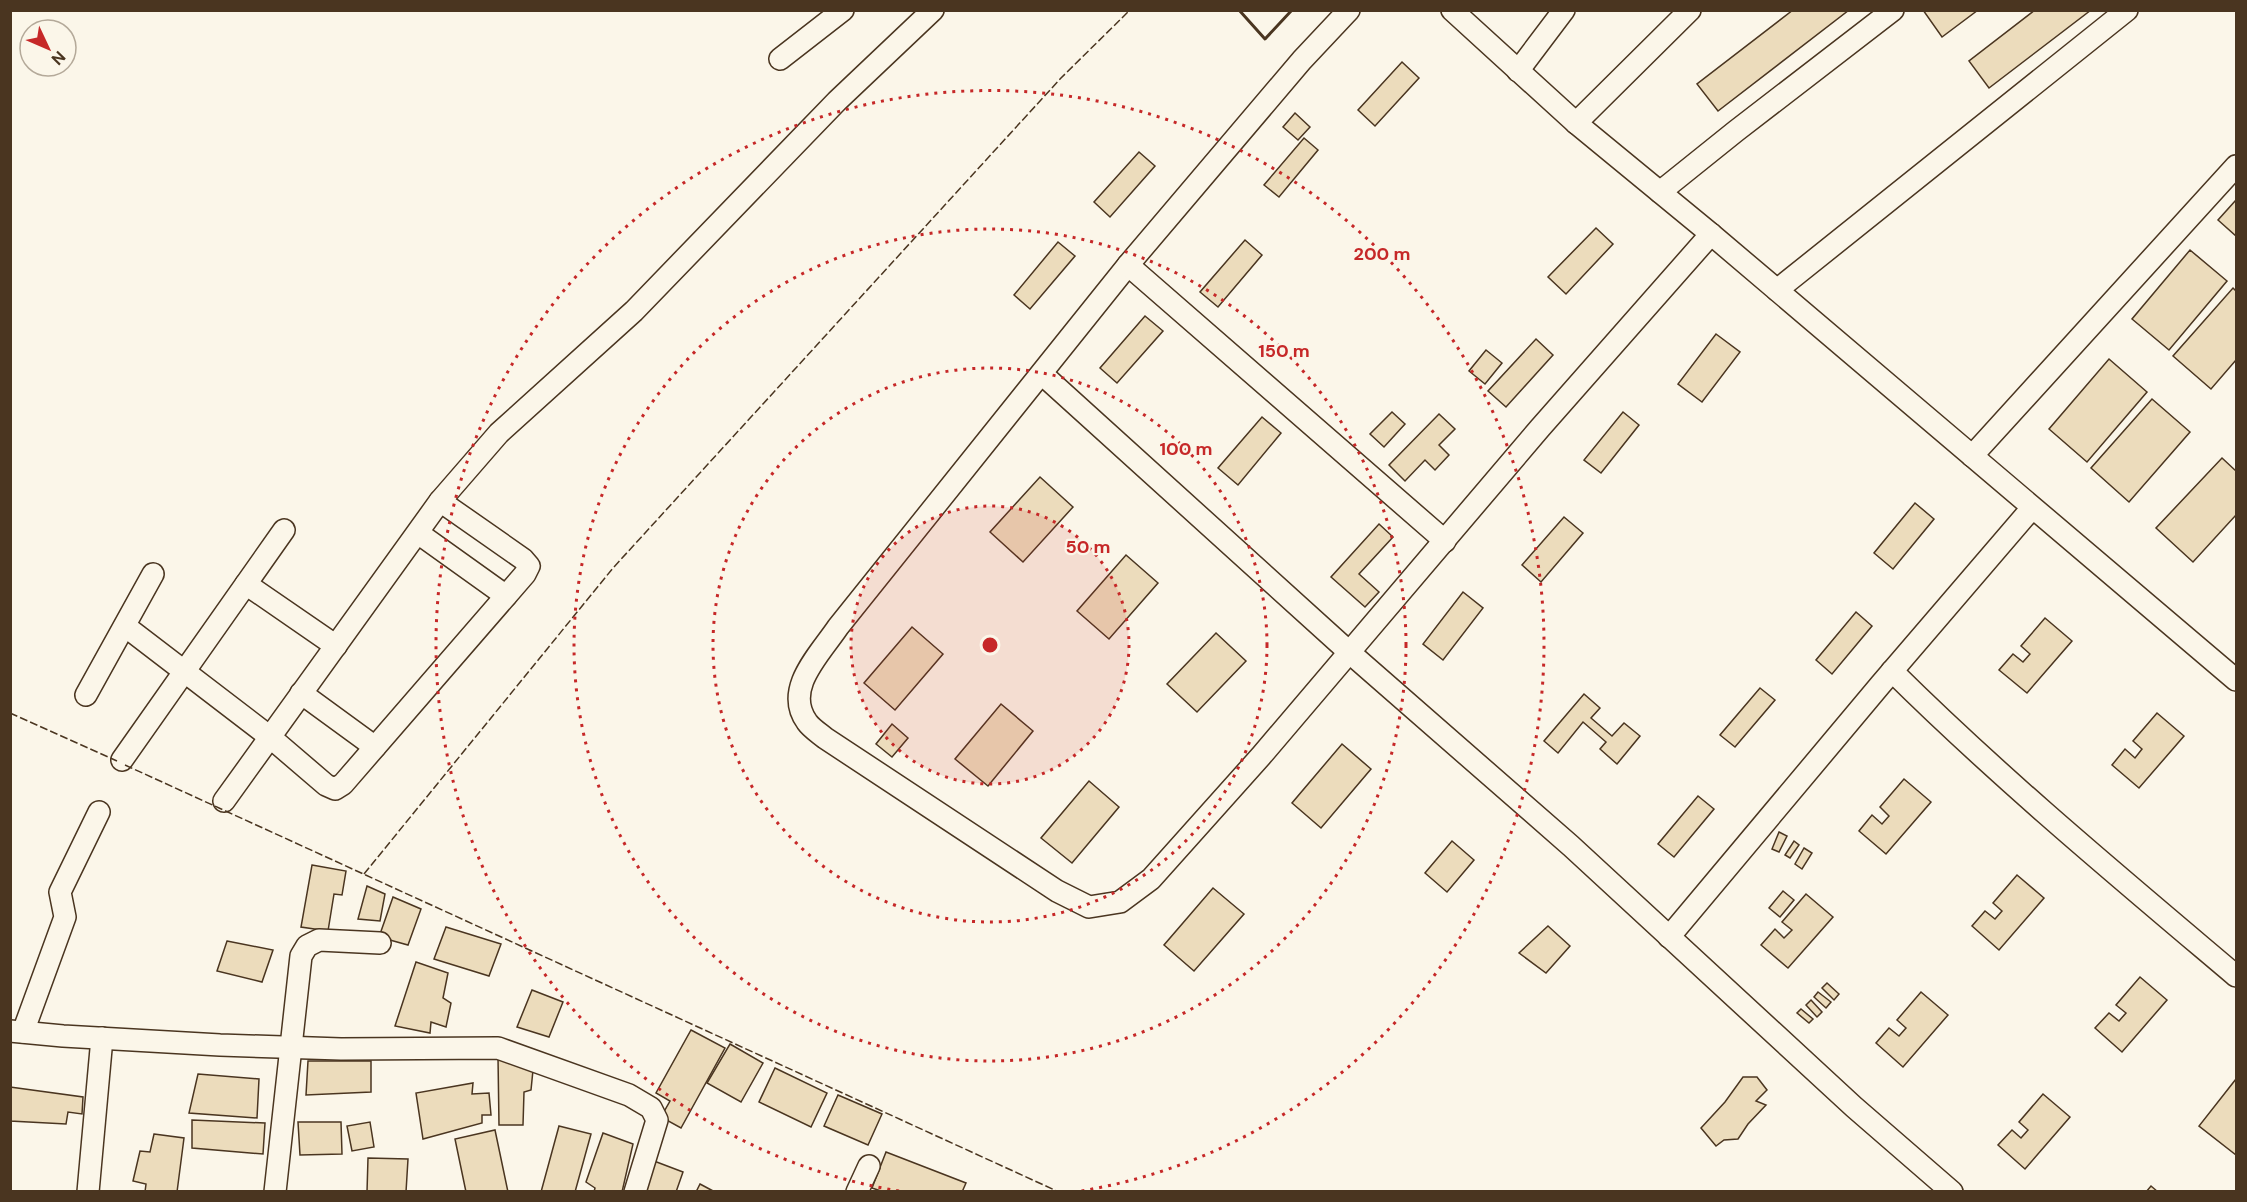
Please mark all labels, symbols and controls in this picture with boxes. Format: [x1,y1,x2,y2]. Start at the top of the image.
north arrow [18,18,78,78]
text: N [47,47,70,70]
text: 200 m [1354,242,1410,266]
text: 150 m [1258,339,1310,363]
text: 100 m [1159,437,1213,461]
text: 50 m [1065,535,1111,559]
centre of rings [980,635,1000,655]

